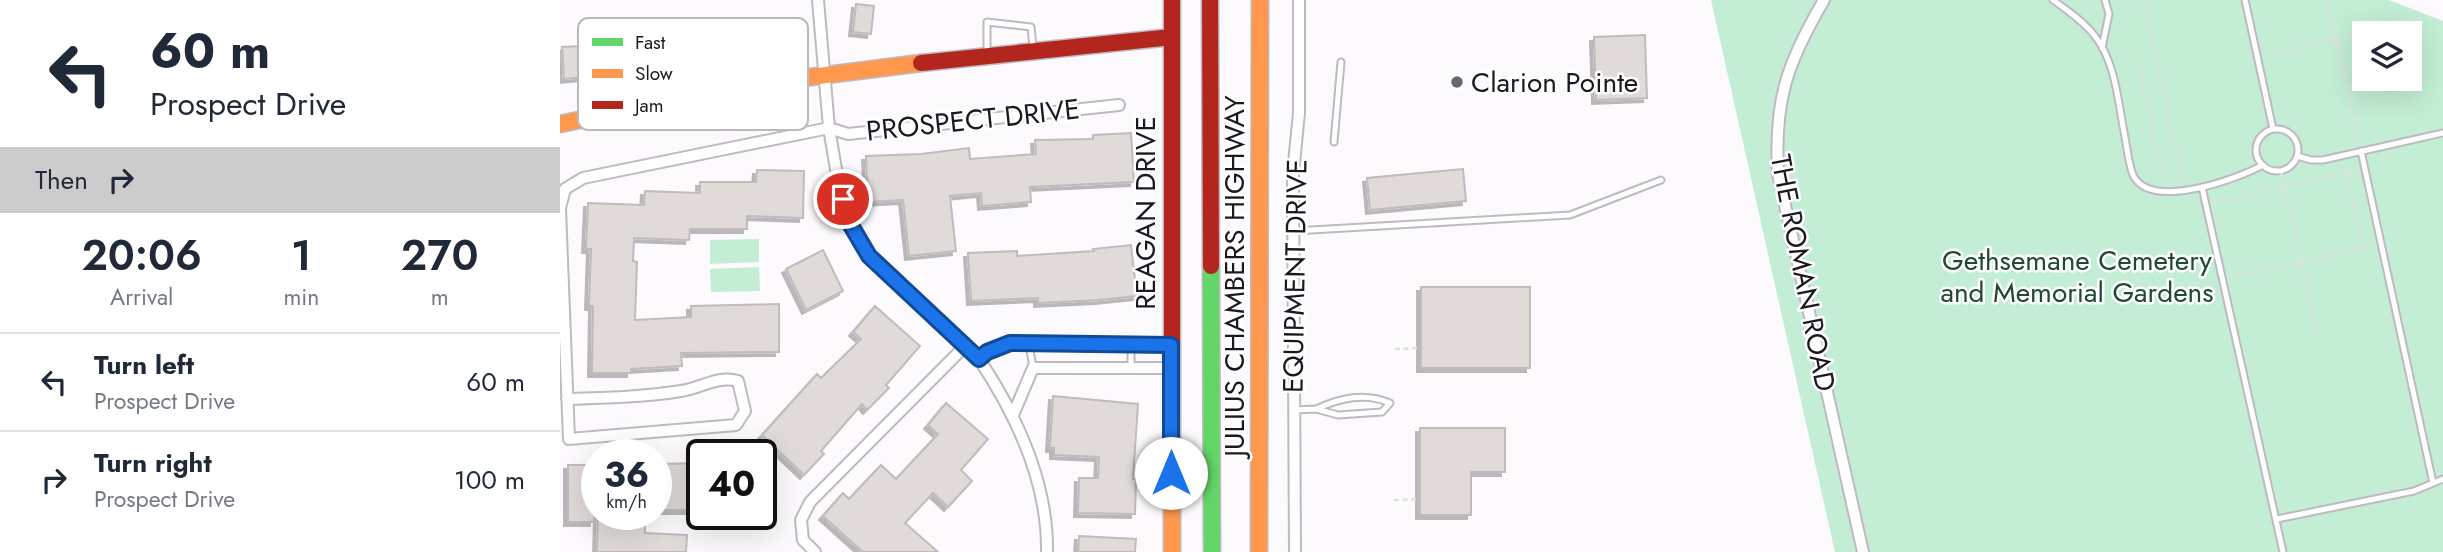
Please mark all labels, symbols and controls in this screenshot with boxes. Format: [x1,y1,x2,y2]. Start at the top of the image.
text: 60 m [150,16,270,86]
legend [578,18,808,130]
map controls [2352,21,2422,91]
button: layers [2352,21,2422,91]
icon: left [35,28,126,119]
text: Fast [635,29,666,56]
text: Slow [635,60,673,87]
place label: Clarion Pointe [1471,62,1638,103]
marker: Clarion Pointe [1449,74,1465,90]
text: Prospect Drive [150,81,346,127]
street label: PROSPECT DRIVE [864,88,1082,152]
text: Jam [632,92,664,119]
street label: JULIUS CHAMBERS HIGHWAY [1214,95,1255,461]
street label: REAGAN DRIVE [1125,116,1166,310]
street label: THE ROMAN ROAD [1760,151,1846,395]
street label: EQUIPMENT DRIVE [1272,159,1318,393]
text: Then [35,161,88,199]
icon: right [102,161,140,199]
pin [813,169,873,229]
icon: arrive [824,180,862,218]
text: 20:06 [81,225,202,286]
text: 1 [291,225,312,286]
text: 270 [401,225,479,286]
park label: Gethsemane Cemetery and Memorial Gardens [1940,240,2214,313]
text: Arrival [110,280,173,314]
text: min [283,280,319,314]
text: m [431,280,449,314]
text: Turn left [94,346,194,384]
icon: left [35,363,73,401]
text: 60 m [466,363,525,401]
text: Prospect Drive [94,384,235,418]
position arrow [1134,436,1208,510]
speed limit sign: 40 [686,439,777,530]
text: Turn right [94,444,212,482]
text: 36 [604,450,649,500]
icon: right [35,461,73,499]
text: 100 m [454,461,525,499]
text: Prospect Drive [94,482,235,516]
text: km/h [606,489,647,515]

